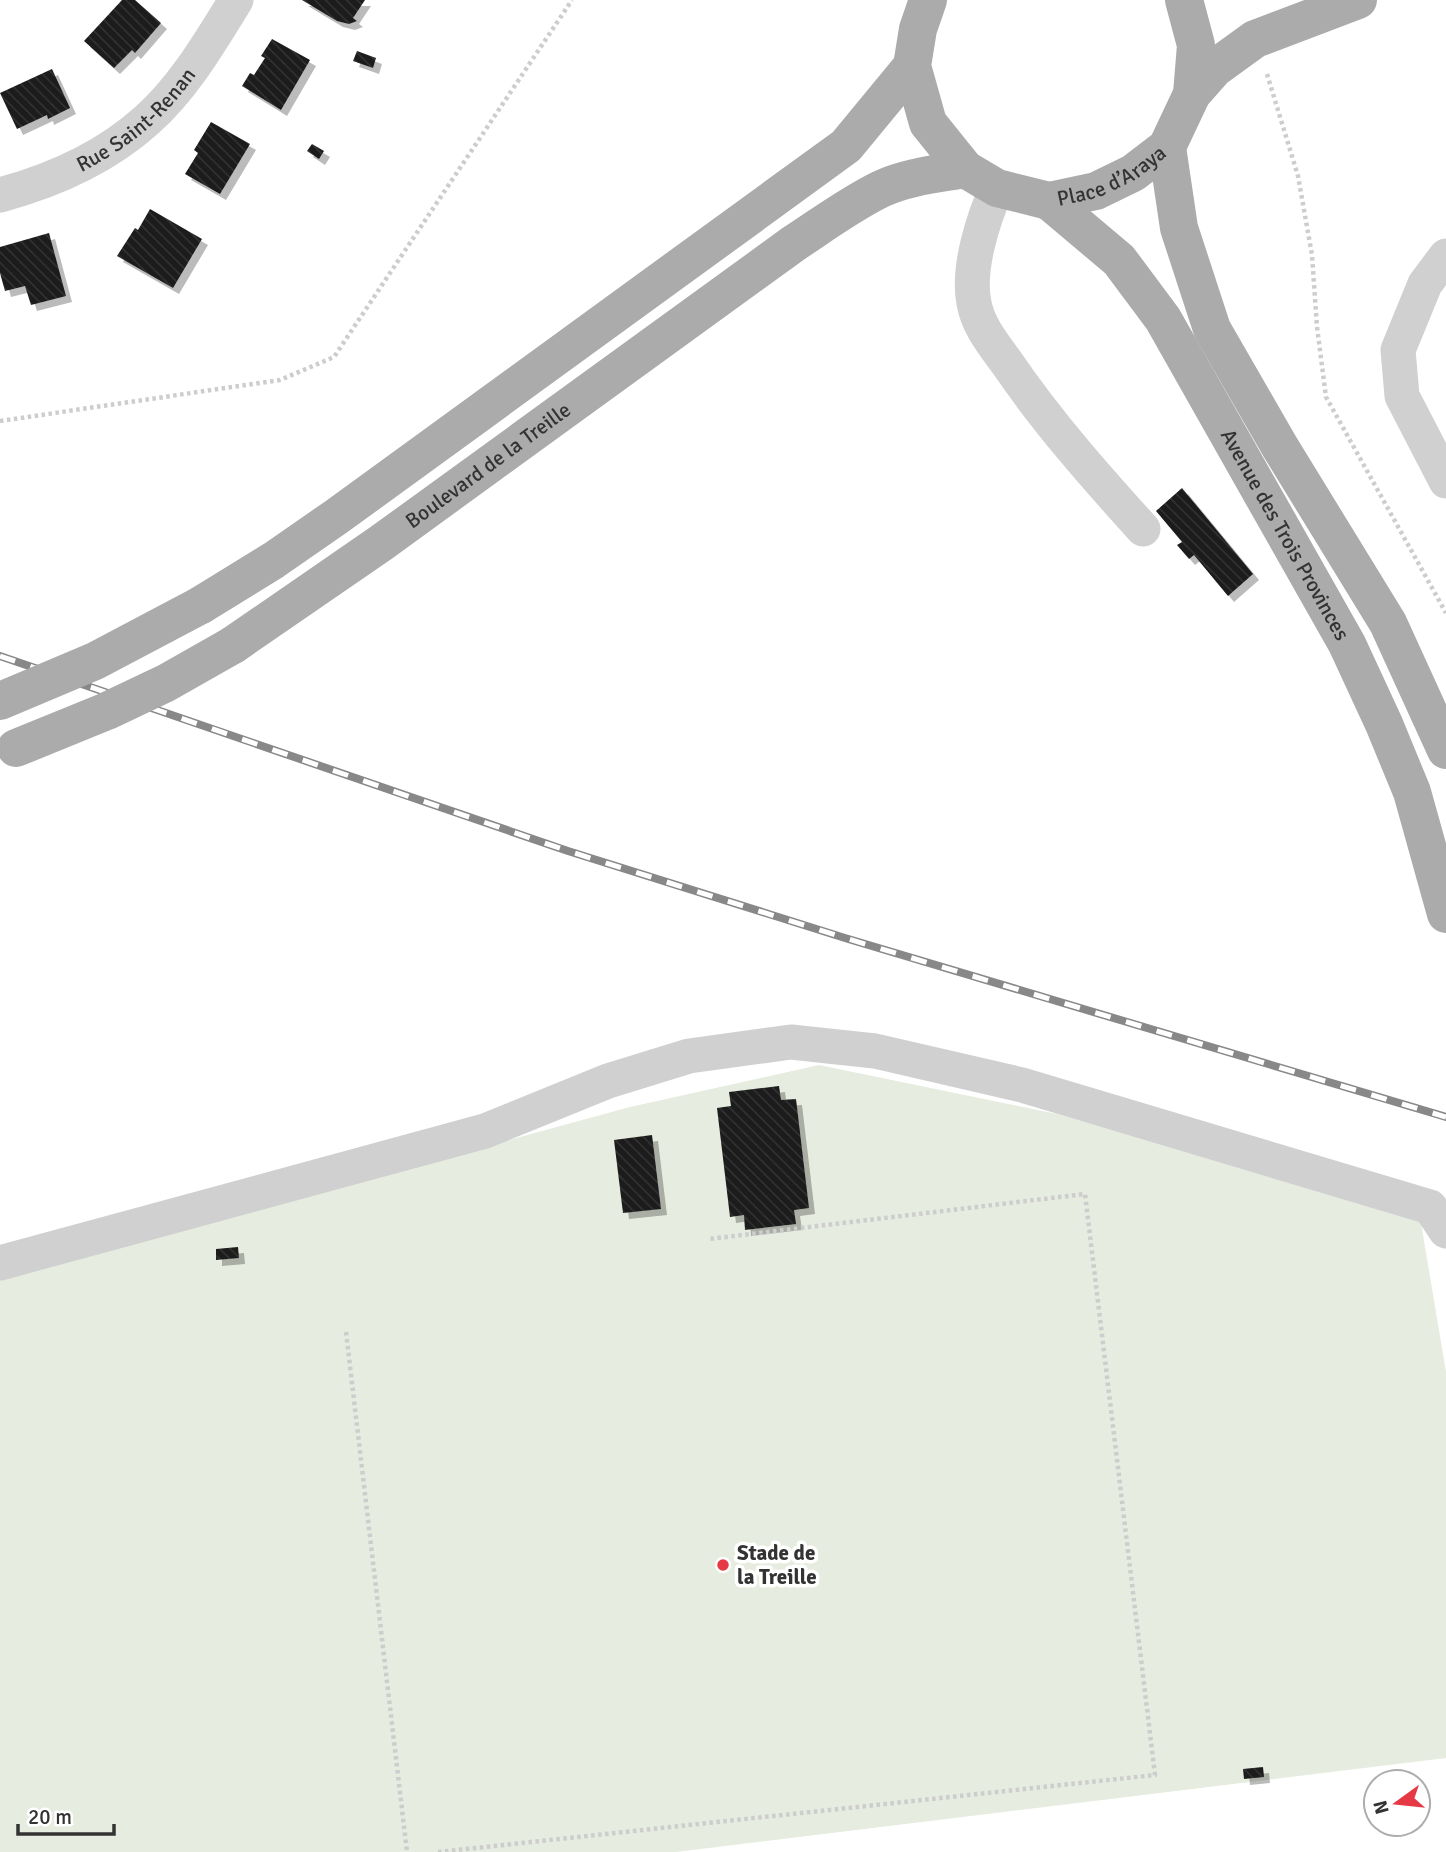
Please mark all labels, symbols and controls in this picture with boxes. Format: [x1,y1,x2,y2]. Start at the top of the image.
street label: Rue Saint-Renan [72,63,201,178]
street label: Place d’Araya [1055,140,1171,212]
street label: Boulevard de la Treille [400,397,576,534]
street label: Avenue des Trois Provinces [1215,424,1355,645]
place label: Stade de la Treille [737,1540,817,1590]
marker: Stade de la Treille [715,1557,731,1573]
north arrow [1362,1768,1432,1838]
scale bar [18,1792,114,1836]
text: N [1368,1798,1395,1817]
text: 20 m [28,1804,72,1830]

